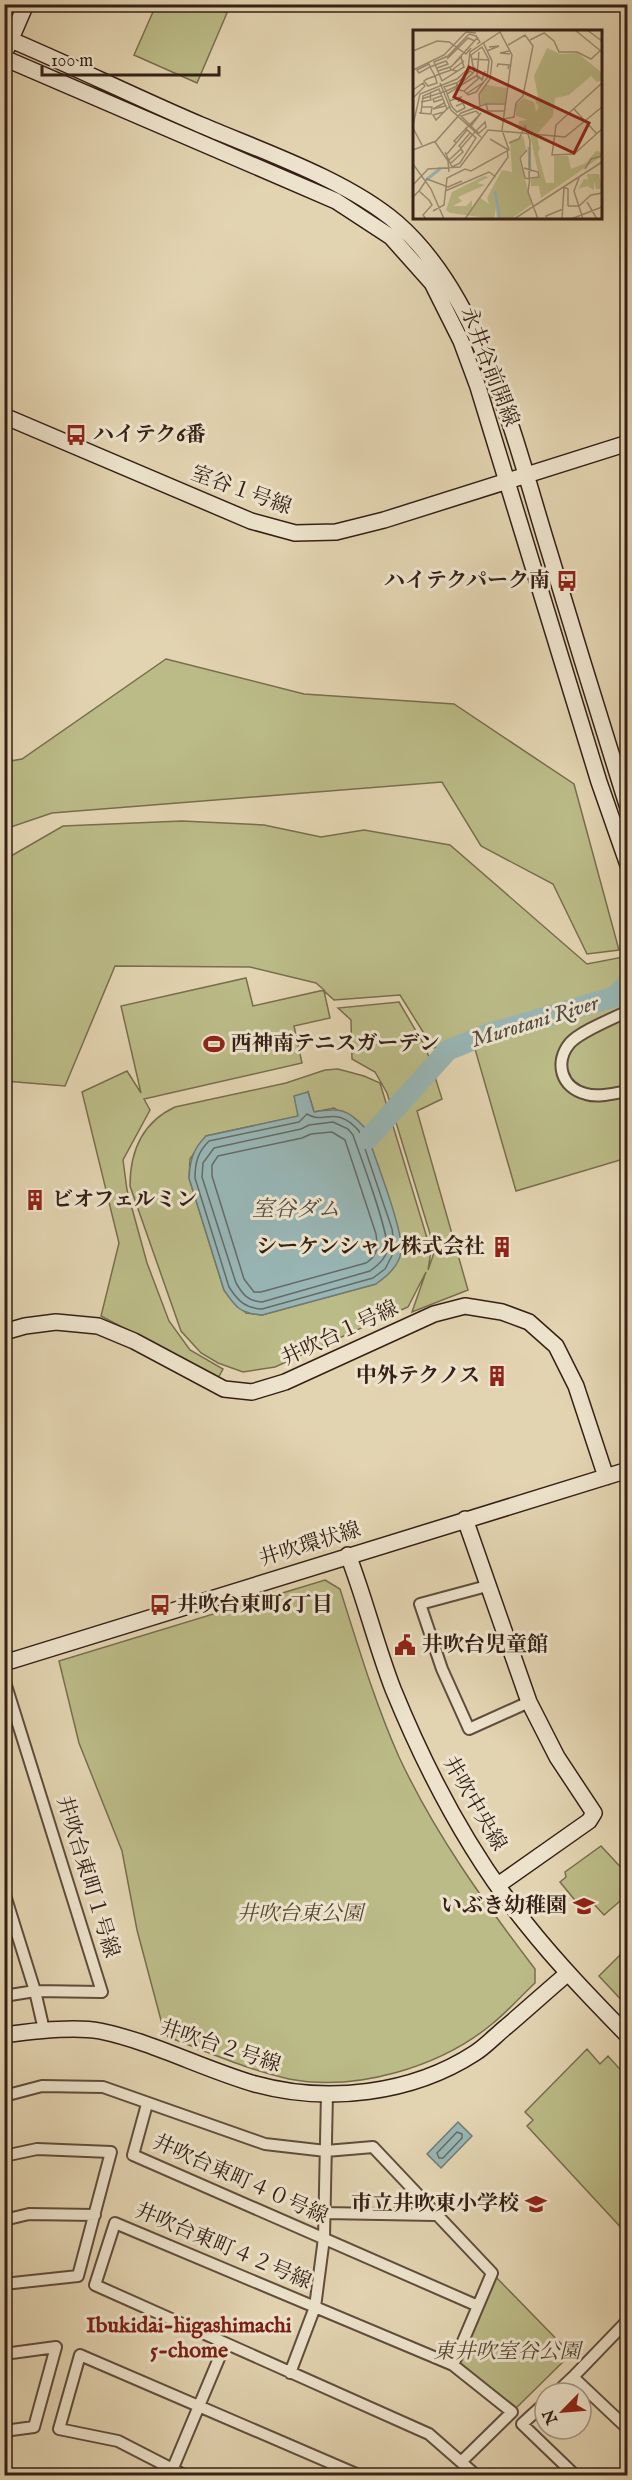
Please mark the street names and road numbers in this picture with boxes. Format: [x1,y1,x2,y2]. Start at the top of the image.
street label: 永井谷前開線 [454,303,524,431]
street label: 室谷１号線 [187,460,295,522]
street label: 井吹台１号線 [277,1295,403,1373]
street label: 井吹環状線 [256,1517,364,1573]
street label: 井吹中央線 [436,1752,512,1856]
street label: 井吹台東町１号線 [50,1793,124,1961]
street label: 井吹台２号線 [156,2015,284,2079]
street label: 井吹台東町４０号線 [148,2129,332,2231]
street label: 井吹台東町４２号線 [131,2198,315,2296]

